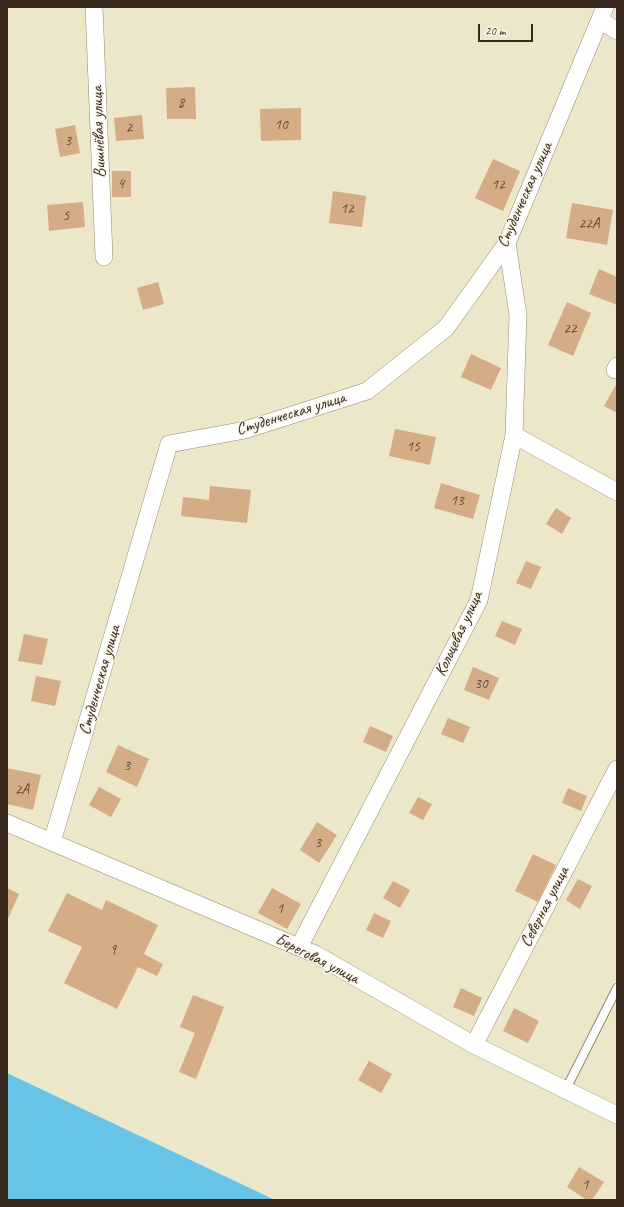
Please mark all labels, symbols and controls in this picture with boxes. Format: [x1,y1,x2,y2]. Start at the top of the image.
scale bar [480,16,535,42]
text: 20 m [485,23,505,39]
street label: Вишнёвая улица [87,86,111,178]
house number: 8 [178,94,184,112]
house number: 10 [274,116,288,134]
house number: 2 [126,119,132,137]
house number: 3 [65,132,71,150]
street label: Студенческая улица [493,139,557,251]
house number: 4 [118,175,124,193]
house number: 12 [491,176,505,194]
house number: 12 [340,200,354,218]
house number: 5 [63,207,69,225]
house number: 22А [578,215,600,233]
house number: 22 [563,320,577,338]
street label: Студенческая улица [234,388,348,440]
house number: 15 [406,438,420,456]
house number: 13 [450,492,464,510]
street label: Кольцевая улица [430,588,488,680]
street label: Студенческая улица [75,623,125,737]
house number: 30 [474,675,488,693]
house number: 3 [124,757,130,775]
house number: 2А [15,781,29,799]
house number: 3 [315,834,321,852]
street label: Северная улица [516,863,574,951]
house number: 1 [277,900,283,918]
street label: Береговая улица [272,929,362,989]
house number: 9 [110,941,116,959]
house number: 1 [582,1176,588,1194]

